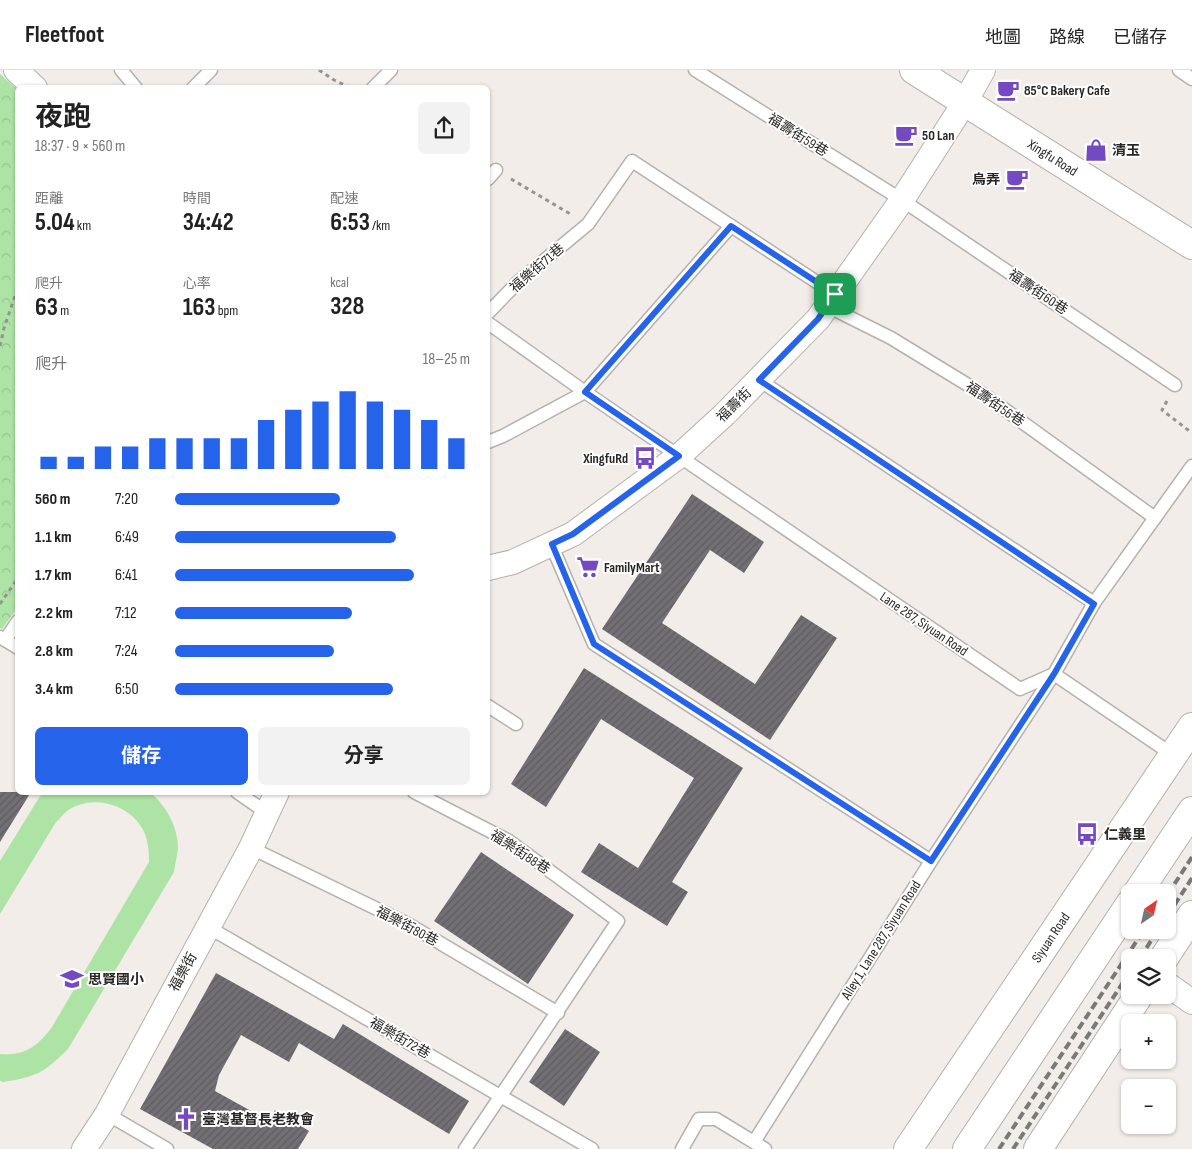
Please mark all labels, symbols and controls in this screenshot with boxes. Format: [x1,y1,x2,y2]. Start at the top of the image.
text: Fleetfoot [25,20,104,49]
text: 地圖 [985,27,1021,48]
text: 路線 [1049,27,1085,48]
text: 已儲存 [1113,27,1167,48]
cafe icon: 85°C Bakery Cafe [995,77,1021,103]
place label: 85°C Bakery Cafe [1024,82,1110,99]
text: 夜跑 [35,101,91,134]
button: share [418,102,470,154]
street label: 福壽街59巷 [765,110,831,160]
cafe icon: 50 Lan [893,122,919,148]
place label: 50 Lan [922,127,955,144]
street label: Xingfu Road [1024,135,1081,179]
text: 18:37 · 9 × 560 m [35,137,125,156]
shop icon: 清玉 [1083,137,1109,163]
place label: 清玉 [1112,142,1140,159]
cafe icon: 烏弄 [1004,166,1030,192]
place label: 烏弄 [972,171,1000,188]
text: 距離 [35,190,63,207]
text: 時間 [183,190,211,207]
text: 配速 [330,190,358,207]
text: 5.04 [35,207,75,238]
text: 34:42 [183,207,234,238]
text: 6:53 [330,207,370,238]
text: km [75,217,91,234]
text: /km [370,217,390,234]
street label: 福樂街71巷 [506,240,568,296]
street label: 福壽街60巷 [1005,266,1071,318]
pin [814,273,856,315]
text: kcal [330,274,349,291]
text: 爬升 [35,275,63,292]
text: 心率 [183,275,211,292]
icon: arrive [821,280,849,308]
text: 328 [330,291,364,322]
text: 63 [35,292,58,323]
text: 163 [183,292,215,323]
text: m [58,302,69,319]
text: bpm [215,302,238,319]
text: 18–25 m [423,350,470,369]
text: 爬升 [35,355,67,374]
street label: 福壽街56巷 [962,378,1028,430]
street label: 福壽街 [713,384,755,426]
bus stop icon: XingfuRd [632,445,658,471]
place label: XingfuRd [582,450,628,467]
text: 560 m [35,490,70,509]
text: 7:20 [115,490,138,509]
text: 1.1 km [35,528,72,547]
text: 6:49 [115,528,139,547]
supermarket icon: FamilyMart [575,554,601,580]
place label: FamilyMart [604,559,660,576]
text: 1.7 km [35,566,72,585]
text: 6:41 [115,566,137,585]
street label: Lane 287, Siyuan Road [877,588,971,660]
text: 2.2 km [35,604,73,623]
text: 7:12 [115,604,137,623]
text: 2.8 km [35,642,73,661]
text: 7:24 [115,642,138,661]
text: 3.4 km [35,680,73,699]
text: 6:50 [115,680,139,699]
button: 儲存 [35,727,248,785]
button: 分享 [258,727,470,785]
bus stop icon: 仁義里 [1074,821,1100,847]
street label: 福樂街88巷 [487,826,553,878]
place label: 仁義里 [1104,826,1146,843]
street label: Alley 1, Lane 287, Siyuan Road [837,877,925,1003]
north arrow [1121,884,1176,939]
map controls [1121,884,1176,1134]
street label: 福樂街80巷 [373,902,441,950]
street label: Siyuan Road [1027,909,1073,966]
button: layers [1121,949,1176,1004]
street label: 福樂街 [165,950,201,994]
school or university icon: 思賢國小 [59,966,85,992]
place label: 思賢國小 [88,971,144,988]
street label: 福樂街72巷 [367,1014,433,1062]
button: + [1121,1014,1176,1069]
button: − [1121,1079,1176,1134]
church icon: 臺灣基督長老教會 [173,1106,199,1132]
place label: 臺灣基督長老教會 [202,1111,314,1128]

